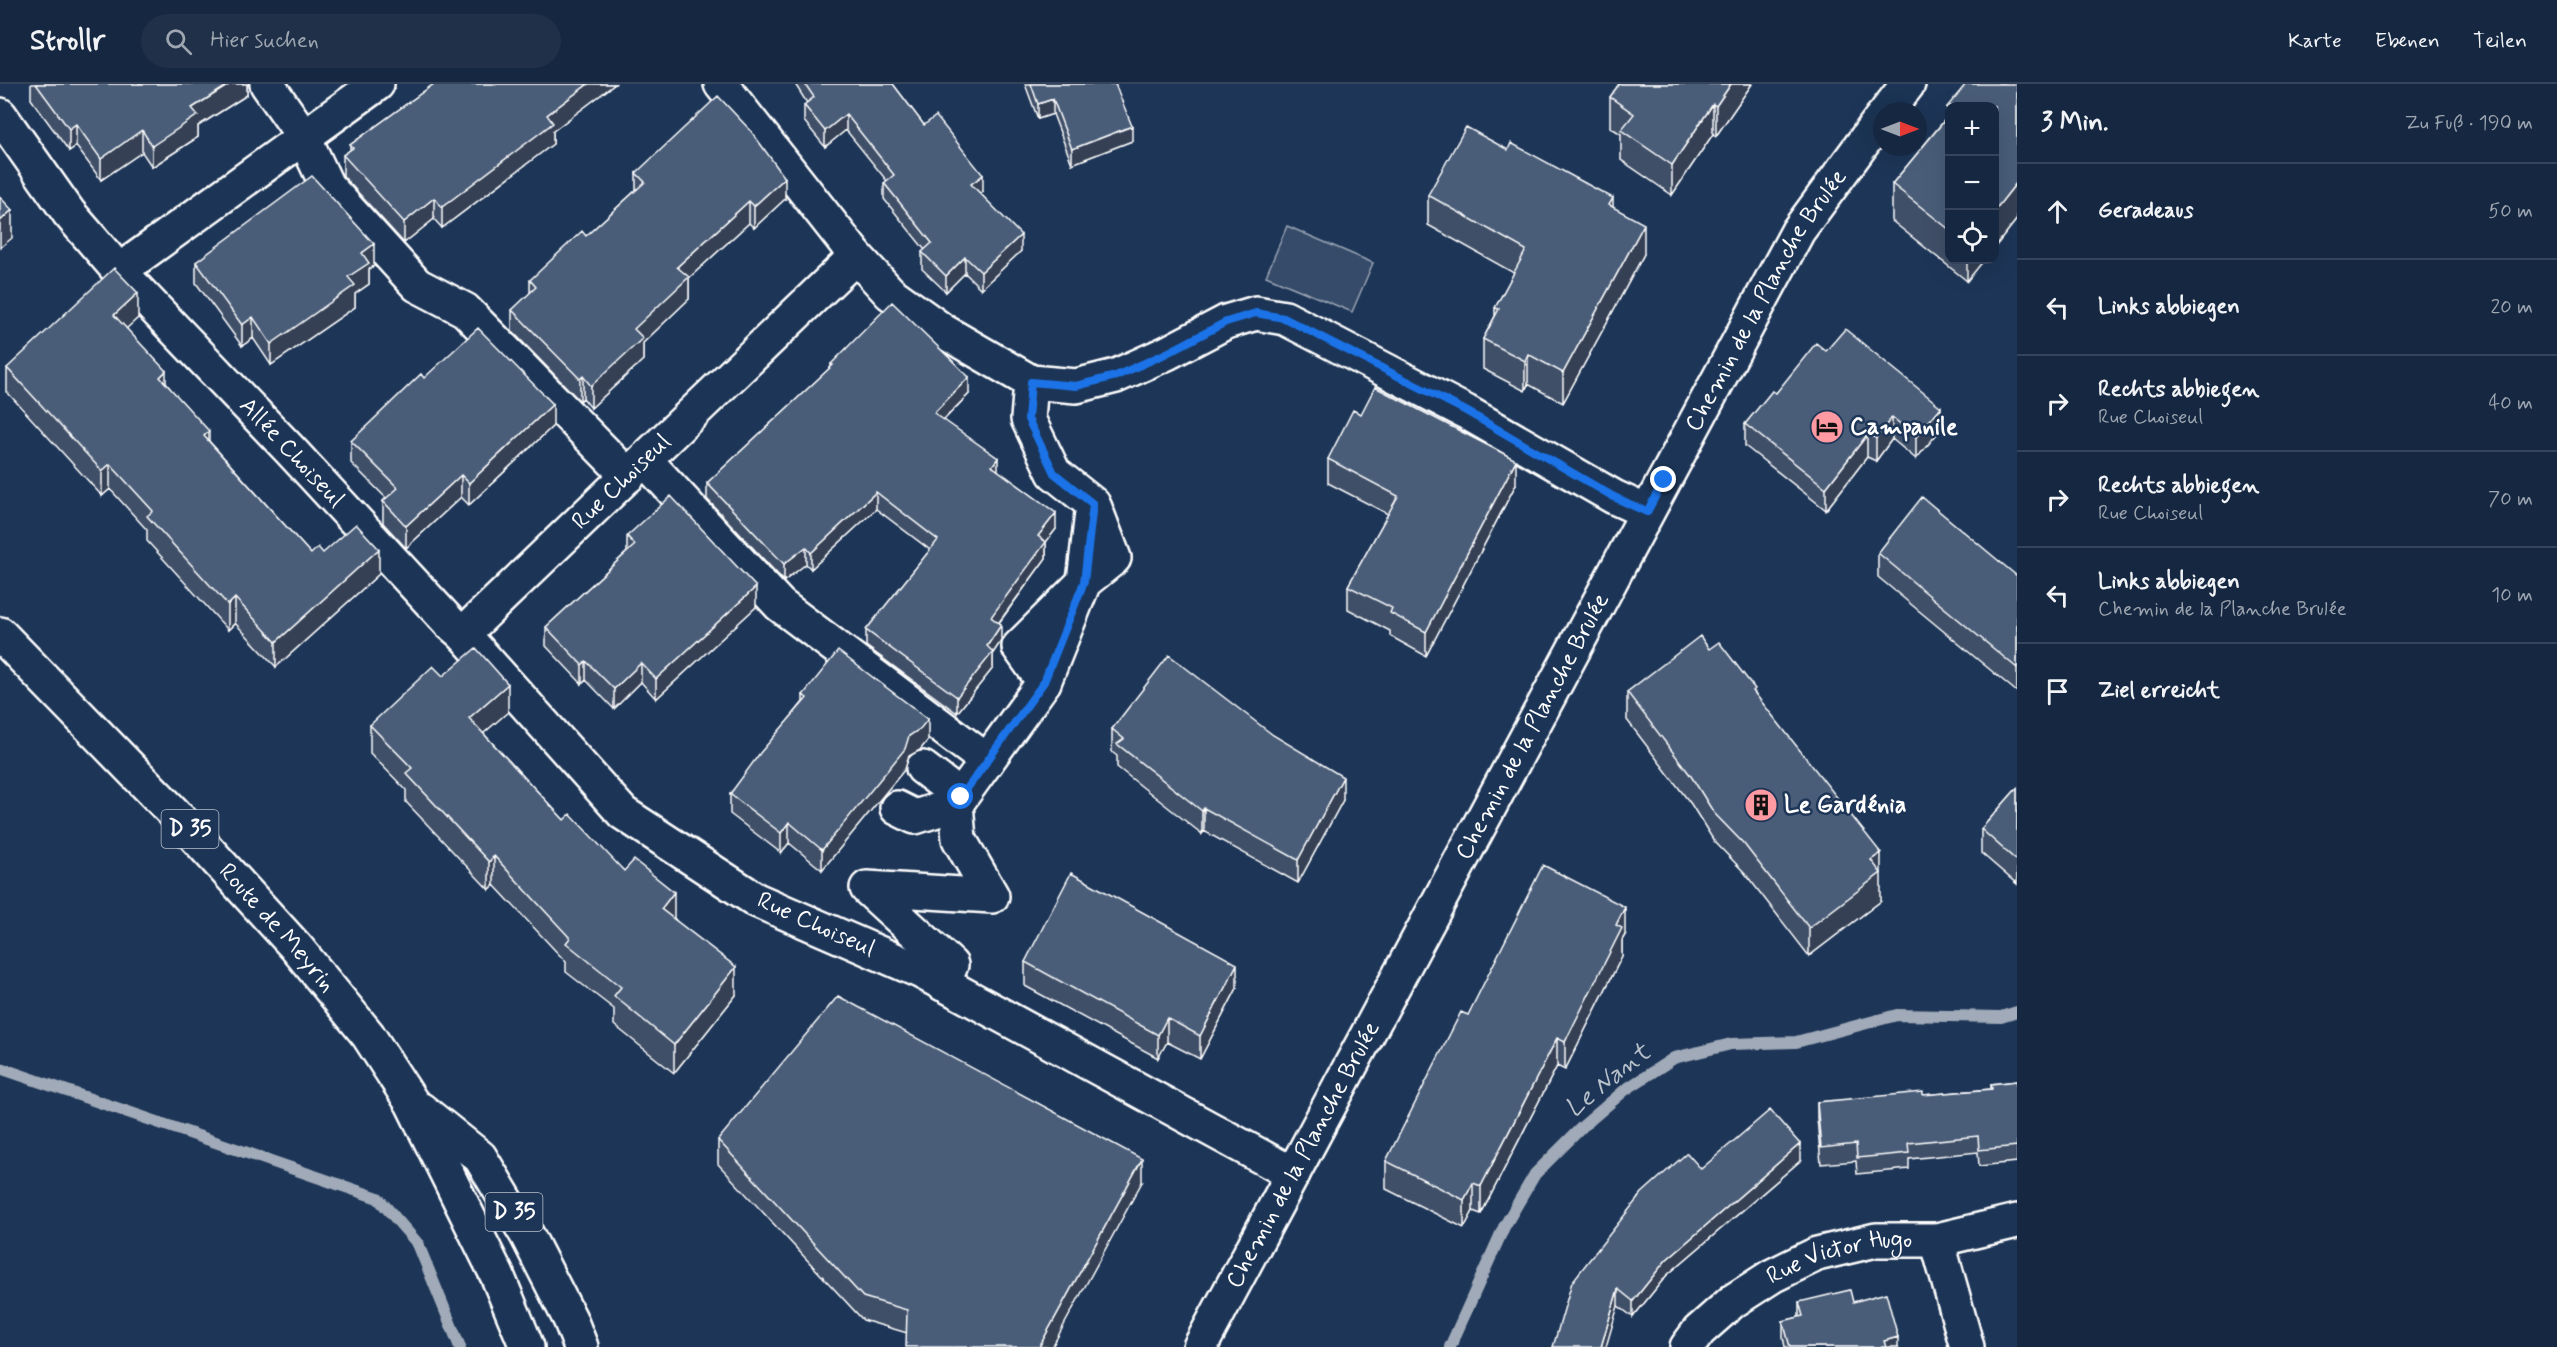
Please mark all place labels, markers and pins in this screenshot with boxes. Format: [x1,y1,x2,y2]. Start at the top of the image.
hotel icon: Campanile [1809,409,1845,445]
place label: Campanile [1850,412,1958,443]
building icon: Le Gardénia [1743,787,1779,823]
place label: Le Gardénia [1784,790,1907,821]

